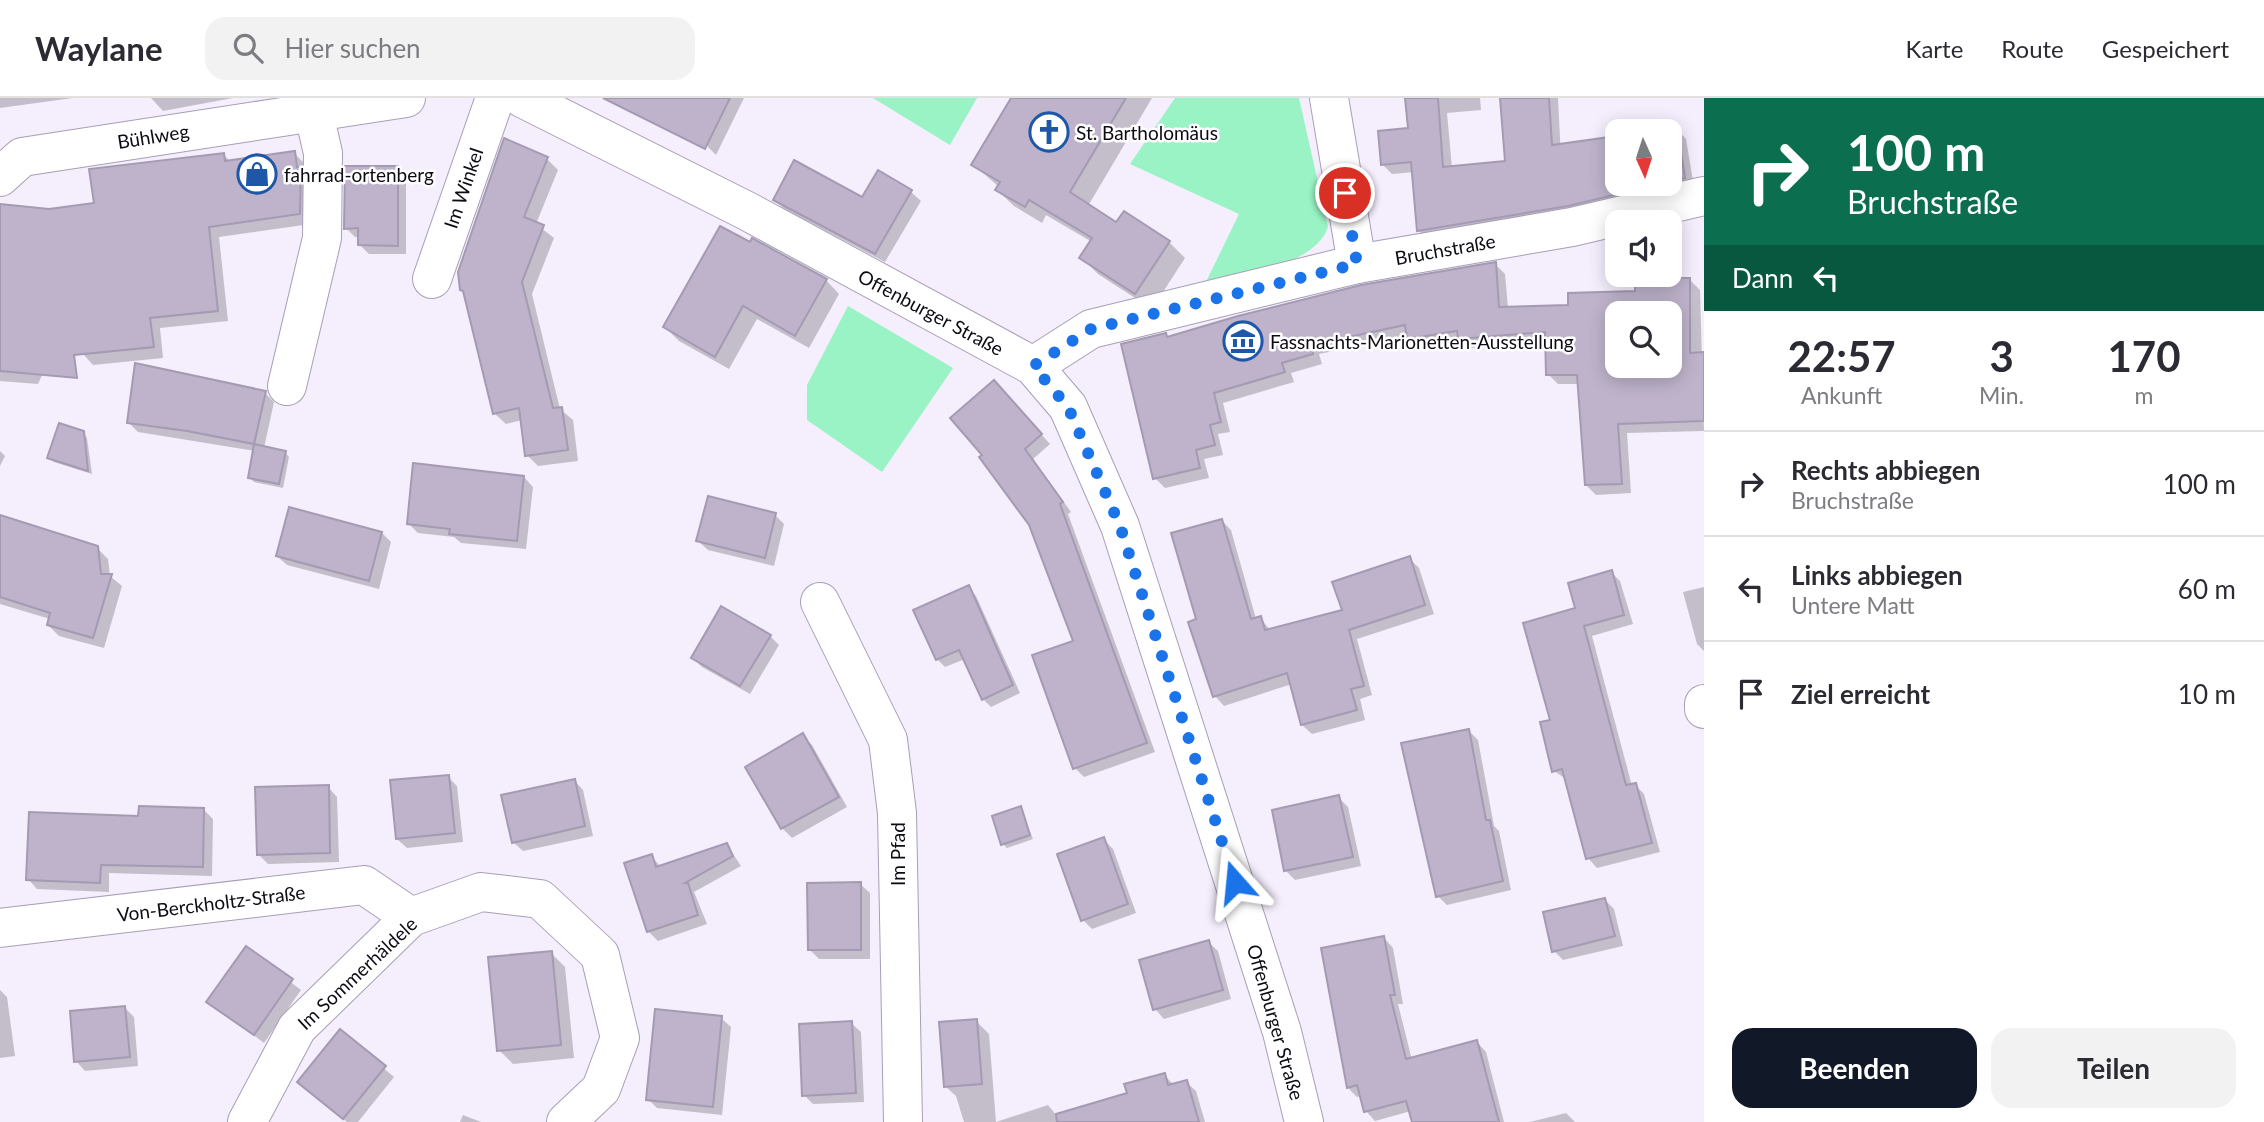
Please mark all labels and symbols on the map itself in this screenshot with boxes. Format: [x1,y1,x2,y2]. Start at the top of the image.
church icon: St. Bartholomäus [1028,111,1070,153]
street label: Bühlweg [115,119,191,153]
north arrow [1605,119,1682,196]
place label: St. Bartholomäus [1076,121,1218,144]
street label: Im Winkel [438,145,488,231]
shop icon: fahrrad-ortenberg [236,153,278,195]
place label: fahrrad-ortenberg [284,163,434,186]
pin [1315,163,1375,223]
street label: Bruchstraße [1393,229,1497,269]
street label: Offenburger Straße [854,264,1008,360]
museum icon: Fassnachts-Marionetten-Ausstellung [1222,320,1264,362]
place label: Fassnachts-Marionetten-Ausstellung [1270,330,1574,353]
street label: Im Pfad [886,822,909,886]
position arrow [1198,845,1272,919]
street label: Von-Berckholtz-Straße [116,880,306,926]
street label: Im Sommerhäldele [293,912,421,1034]
street label: Offenburger Straße [1243,941,1309,1103]

